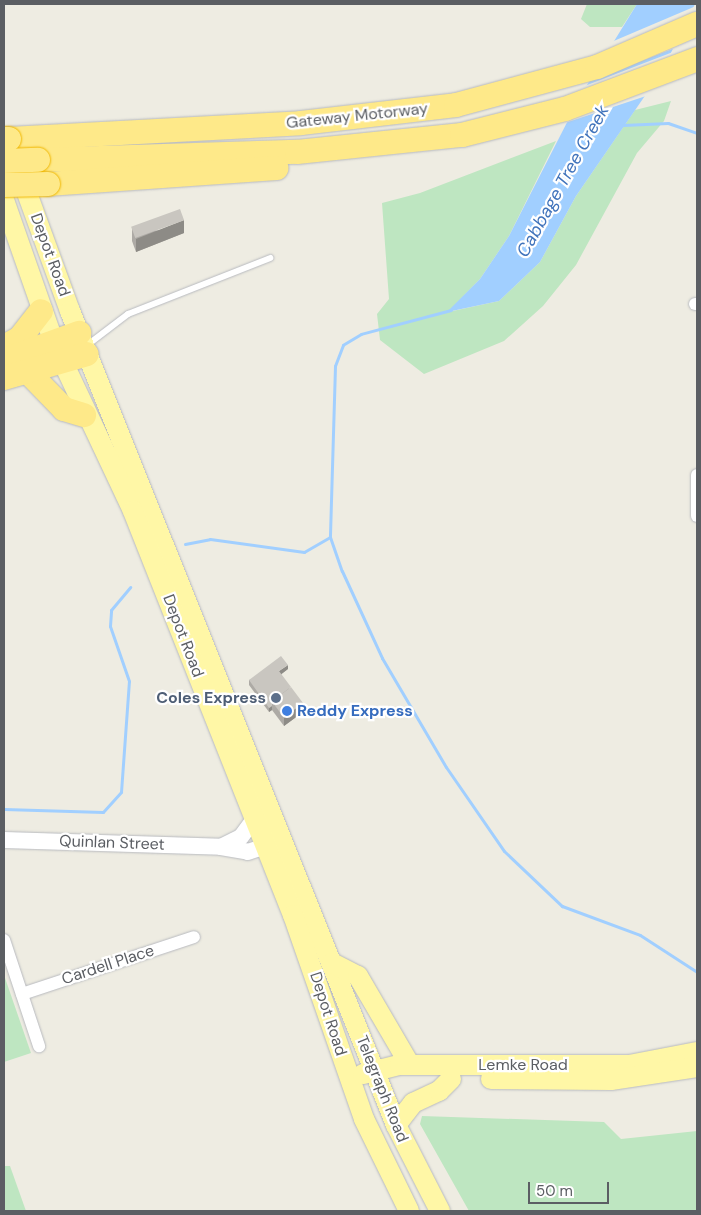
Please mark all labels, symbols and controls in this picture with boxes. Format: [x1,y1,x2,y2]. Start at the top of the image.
street label: Gateway Motorway [285,99,429,133]
water label: Cabbage Tree Creek [512,101,614,261]
street label: Depot Road [26,211,74,299]
street label: Depot Road [158,592,208,680]
place label: Coles Express [156,688,266,708]
marker: Coles Express [270,692,282,704]
place label: Reddy Express [297,701,413,721]
marker: Reddy Express [281,705,293,717]
street label: Quinlan Street [59,832,165,854]
street label: Cardell Place [59,941,157,989]
street label: Depot Road [305,970,351,1058]
street label: Telegraph Road [352,1033,412,1145]
street label: Lemke Road [478,1055,568,1075]
scale bar [531,1172,612,1204]
text: 50 m [536,1181,573,1201]

